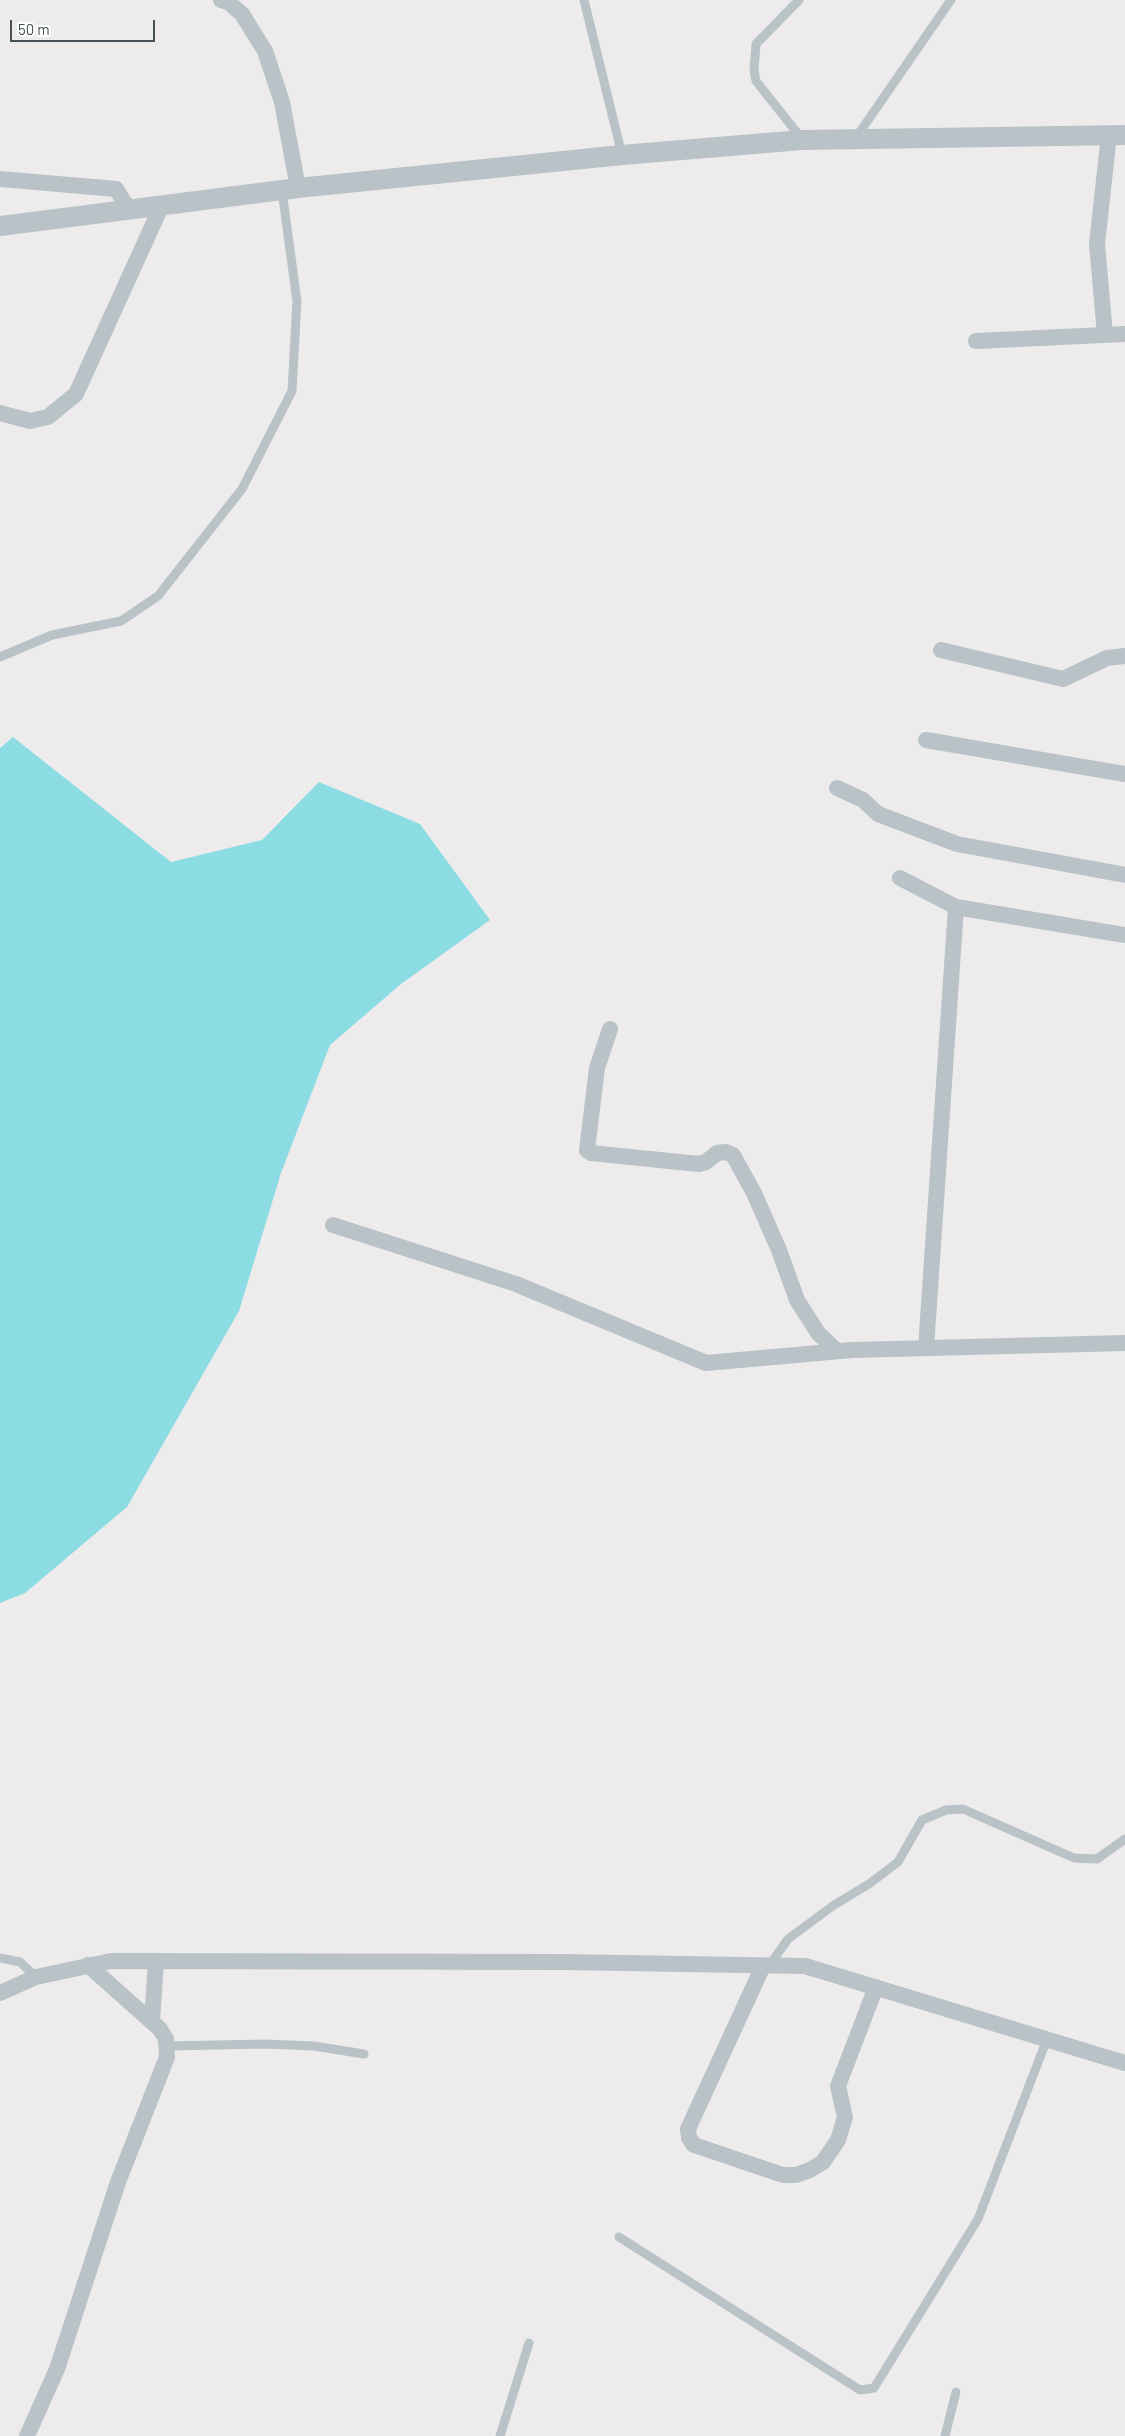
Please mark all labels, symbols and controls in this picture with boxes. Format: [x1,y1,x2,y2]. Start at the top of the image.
scale bar [12,10,158,42]
text: 50 m [18,20,50,38]

